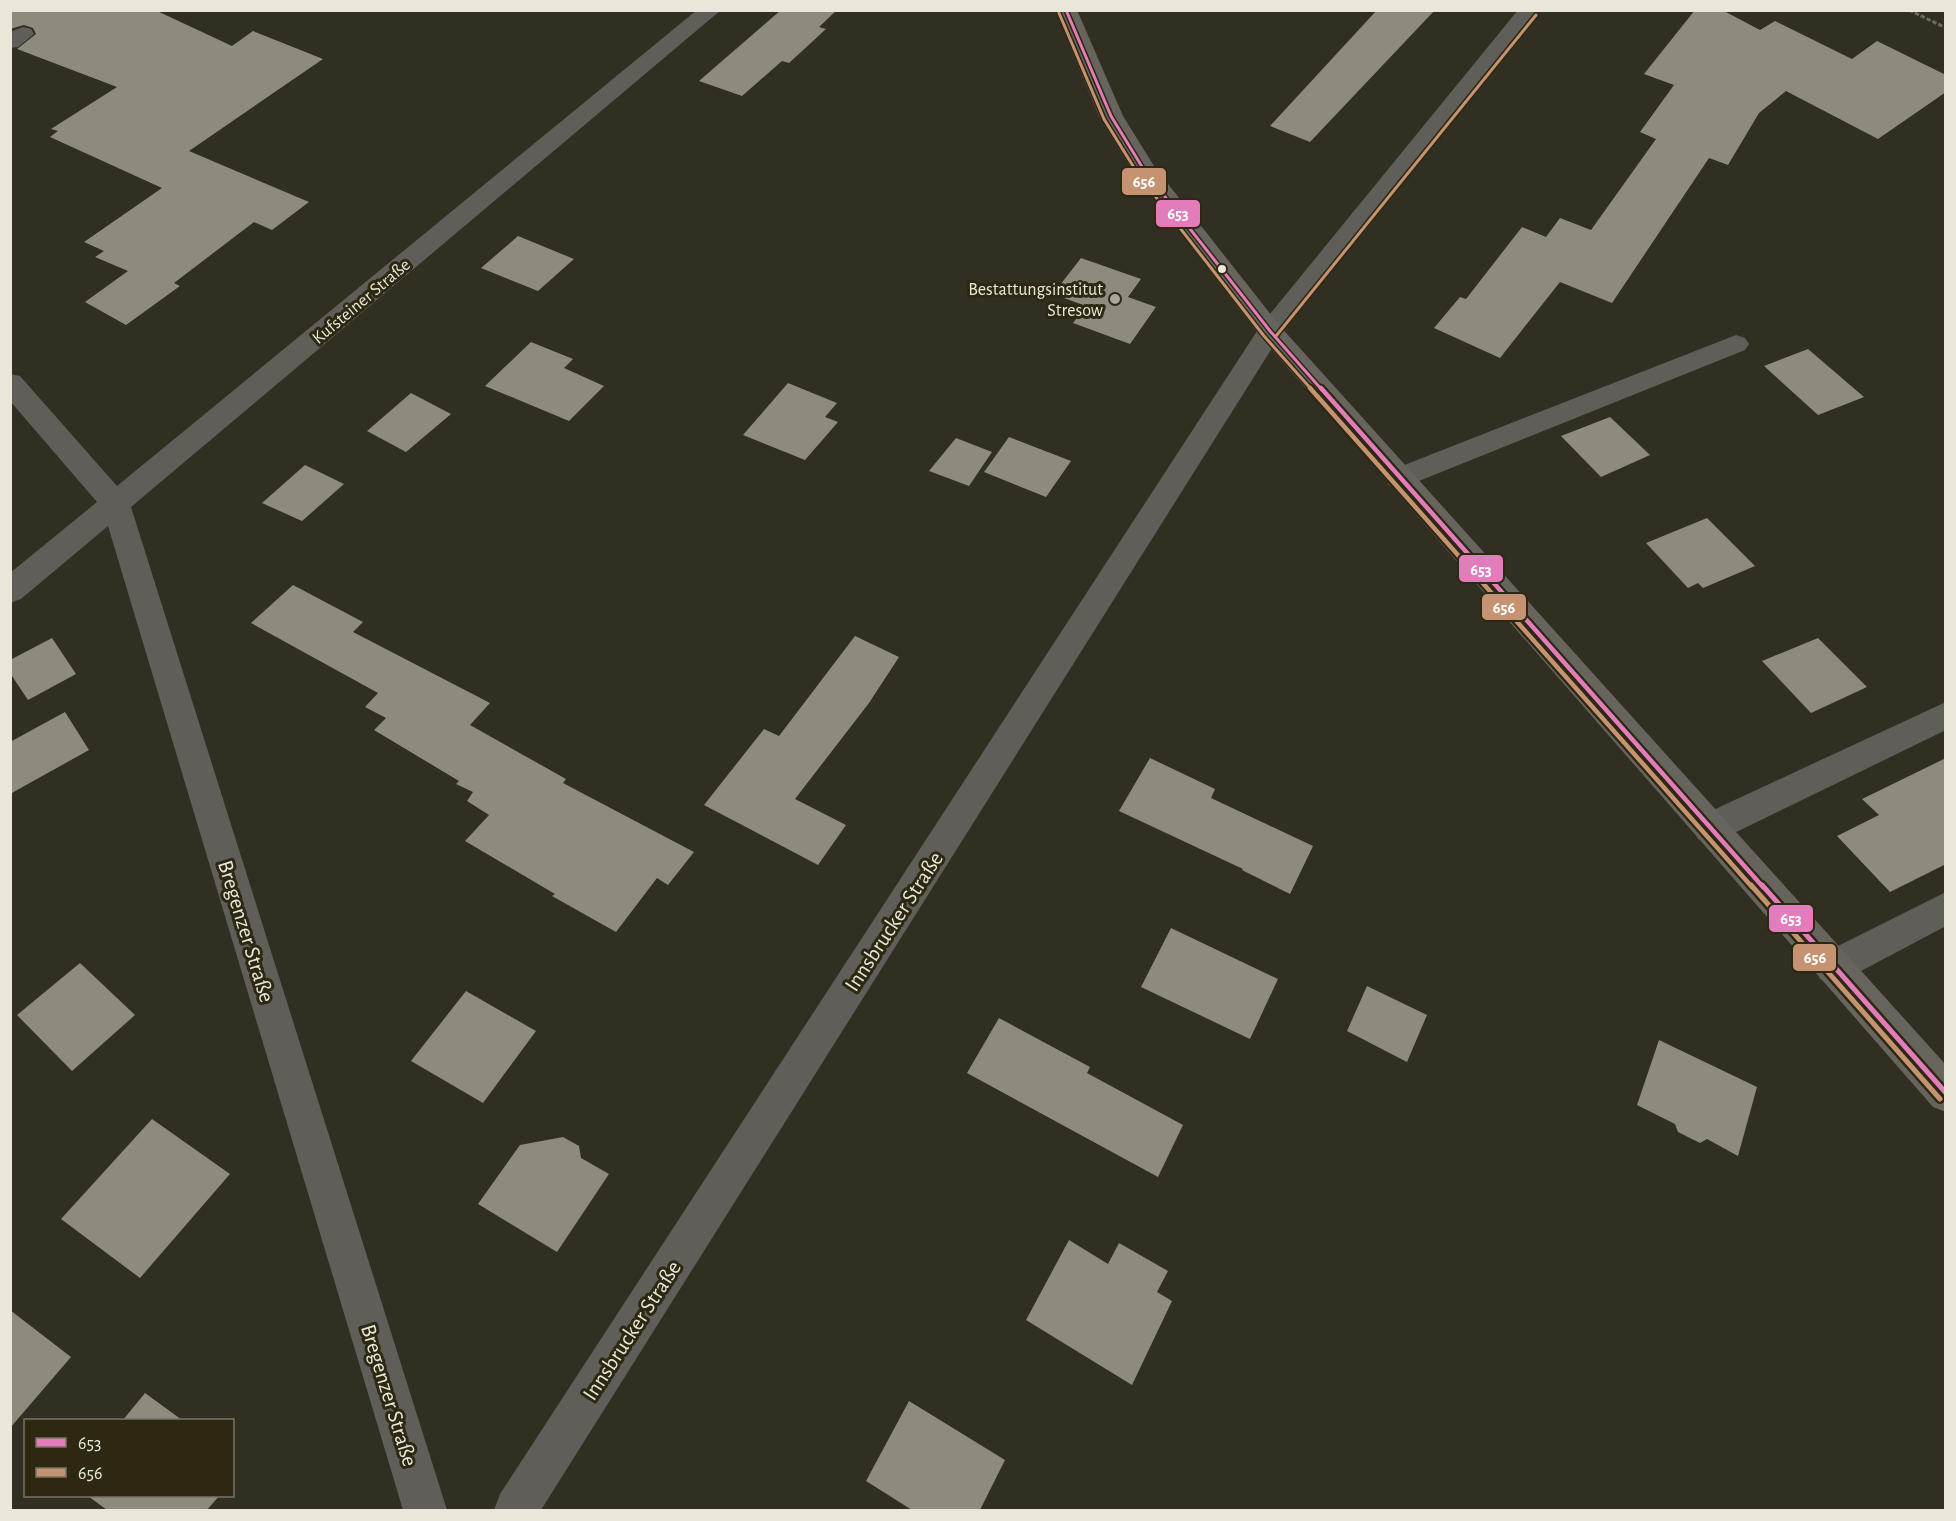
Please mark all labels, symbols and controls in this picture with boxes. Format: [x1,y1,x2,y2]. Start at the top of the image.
line badge: 656 [1121,167,1167,196]
text: 656 [1133,174,1155,190]
line badge: 653 [1155,199,1201,228]
text: 653 [1167,206,1189,222]
street label: Kufsteiner Straße [309,256,414,348]
unlabelled marker [1216,263,1228,275]
place label: Bestattungsinstitut Stresow [968,281,1103,320]
marker: Bestattungsinstitut Stresow [1108,292,1122,306]
line badge: 653 [1458,554,1504,583]
text: 653 [1470,562,1492,578]
line badge: 656 [1481,593,1527,621]
text: 656 [1493,600,1515,616]
street label: Innsbrucker Straße [841,848,947,995]
street label: Bregenzer Straße [214,858,278,1005]
line badge: 653 [1768,904,1814,933]
text: 653 [1780,911,1802,927]
line badge: 656 [1792,943,1837,972]
text: 656 [1804,950,1826,966]
street label: Innsbrucker Straße [579,1257,685,1404]
street label: Bregenzer Straße [357,1322,421,1469]
legend [24,1419,234,1497]
text: 653 [78,1435,101,1453]
text: 656 [78,1465,102,1483]

